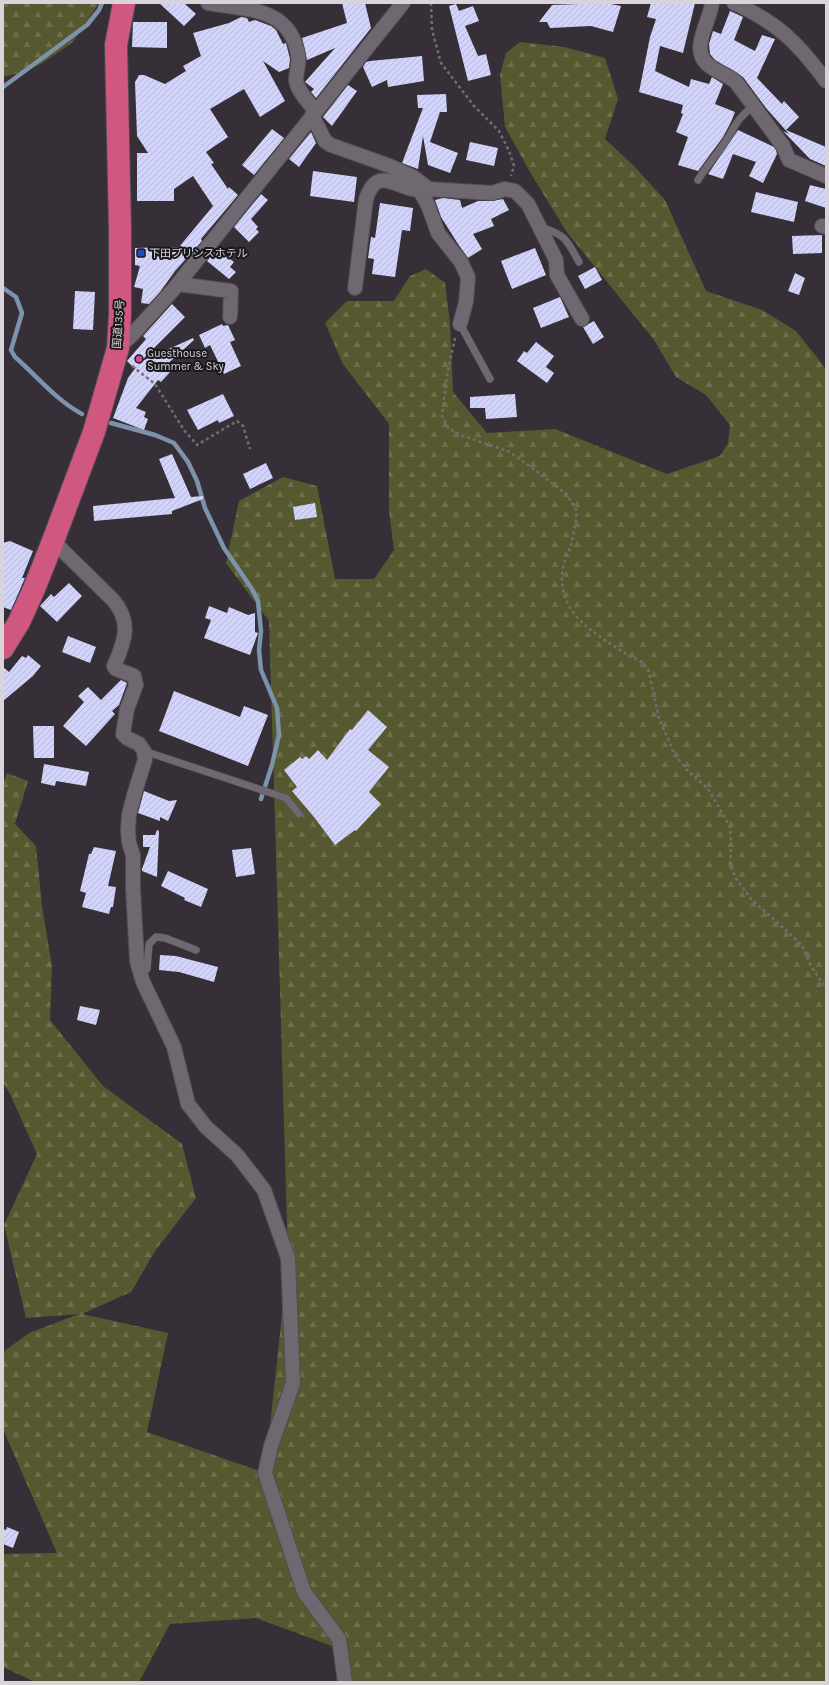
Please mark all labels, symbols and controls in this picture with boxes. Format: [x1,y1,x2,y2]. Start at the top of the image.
place label: 下田プリンスホテル [149,247,248,260]
marker: 下田プリンスホテル [136,248,146,258]
street label: 国道135号 [110,299,127,349]
place label: Guesthouse Summer & Sky [147,347,224,373]
marker: Guesthouse Summer & Sky [134,354,144,364]

